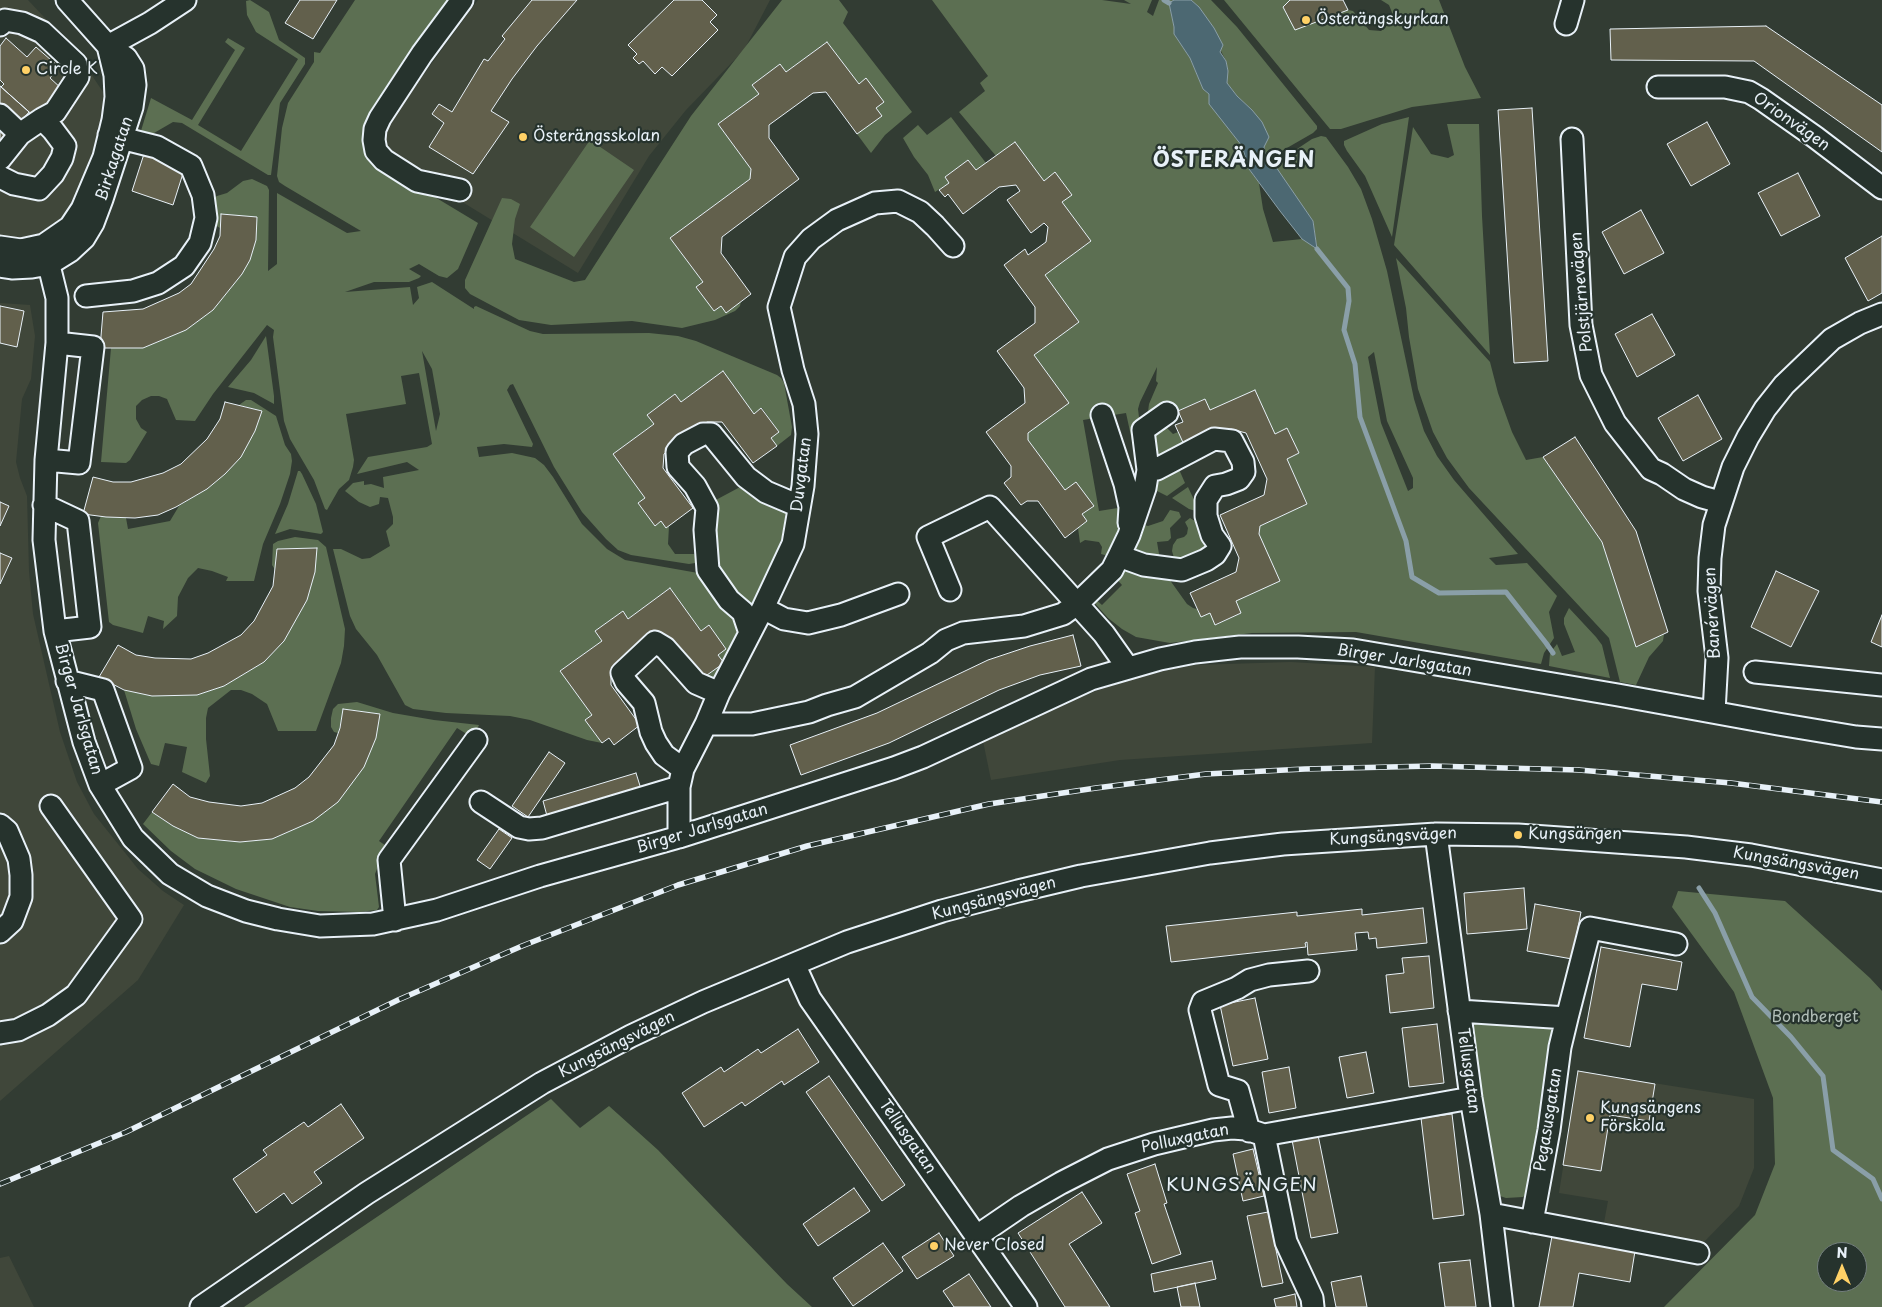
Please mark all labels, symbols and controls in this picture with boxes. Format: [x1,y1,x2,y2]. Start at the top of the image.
place label: Österängskyrkan [1316,10,1449,30]
marker: Österängskyrkan [1300,14,1312,26]
place label: Circle K [36,60,98,80]
marker: Circle K [20,64,32,76]
street label: Orionvägen [1749,89,1833,155]
street label: Birkagatan [92,114,138,204]
place label: Österängsskolan [533,127,660,147]
marker: Österängsskolan [517,131,529,143]
district label: ÖSTERÄNGEN [1153,148,1315,174]
street label: Polstjärnevägen [1567,231,1597,353]
street label: Duvgatan [788,436,816,514]
street label: Banérvägen [1701,567,1725,659]
street label: Birger Jarlsgatan [50,641,106,777]
street label: Birger Jarlsgatan [1335,641,1473,681]
street label: Birger Jarlsgatan [634,800,770,858]
street label: Kungsängsvägen [1329,824,1457,850]
place label: Kungsängen [1528,825,1622,845]
marker: Kungsängen [1512,829,1524,841]
street label: Kungsängsvägen [1731,843,1861,885]
street label: Kungsängsvägen [930,873,1058,925]
street label: Kungsängsvägen [556,1007,678,1083]
park label: Bondberget [1772,1008,1858,1028]
street label: Tellusgatan [1452,1027,1484,1115]
street label: Pegasusgatan [1531,1067,1567,1173]
street label: Tellusgatan [874,1096,940,1178]
place label: Kungsängens Förskola [1600,1099,1701,1137]
marker: Kungsängens Förskola [1584,1112,1596,1124]
street label: Polluxgatan [1139,1120,1231,1158]
district label: KUNGSÄNGEN [1164,1175,1320,1197]
place label: Never Closed [944,1236,1045,1256]
marker: Never Closed [928,1240,940,1252]
north arrow [1817,1242,1867,1292]
text: N [1836,1242,1848,1263]

